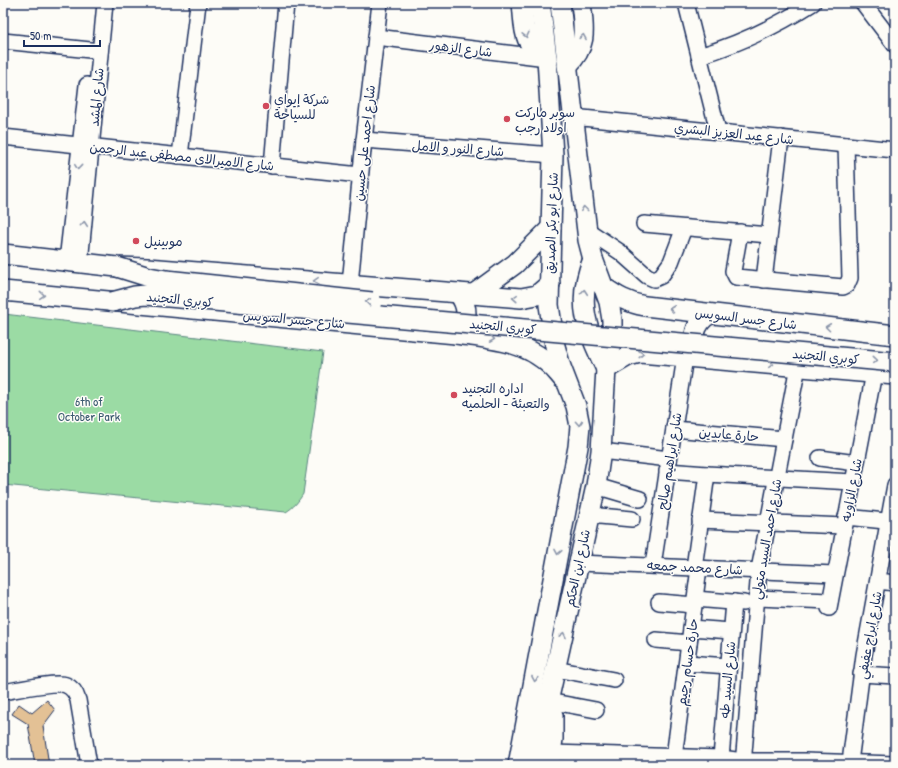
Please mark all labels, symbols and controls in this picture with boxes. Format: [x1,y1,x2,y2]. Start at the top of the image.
scale bar [24,22,100,48]
text: 50 m [30,27,51,44]
one-way arrow [522,32,530,38]
one-way arrow [578,34,587,40]
street label: شارع الزهور [427,35,493,62]
street label: شارع المشد [84,67,109,127]
street label: شارع احمد على حسين [349,84,380,202]
place label: شركة إيواي للسياحة [274,90,329,123]
marker: شركة إيواي للسياحة [261,101,271,111]
place label: سوبر ماركت اولاد رجب [515,103,575,136]
marker: سوبر ماركت اولاد رجب [502,114,512,124]
street label: شارع عبد العزيز البشري [673,118,795,149]
street label: شارع النور و الامل [411,136,505,161]
street label: شارع الاميرالاى مصطفى عبد الرحمن [89,137,275,176]
one-way arrow [73,164,82,170]
street label: شارع ابو بكر الصديق [540,172,563,274]
one-way arrow [580,205,589,212]
one-way arrow [79,221,88,227]
place label: موبينيل [144,232,183,250]
marker: موبينيل [131,236,141,246]
one-way arrow [313,277,319,286]
street label: كوبري التجنيد [146,287,215,312]
one-way arrow [580,289,589,295]
one-way arrow [39,290,45,299]
one-way arrow [512,293,518,302]
one-way arrow [365,297,371,306]
street label: شارع جسر السويس [694,303,798,334]
one-way arrow [668,305,675,314]
street label: شارع جسر السويس [242,306,346,333]
street label: كوبري التجنيد [469,314,538,339]
one-way arrow [825,323,831,332]
one-way arrow [489,334,495,343]
street label: كوبري التجنيد [792,344,861,369]
one-way arrow [638,350,644,359]
one-way arrow [872,356,878,365]
one-way arrow [768,359,774,368]
place label: اداره التجنيد والتعبئة - الحلميه [462,379,550,412]
marker: اداره التجنيد والتعبئة - الحلميه [449,390,459,400]
park label: 6th of October Park [58,392,121,425]
street label: شارع ابراهيم صالح [652,411,688,511]
one-way arrow [574,420,583,427]
street label: حارة عابدين [698,422,760,446]
street label: شارع الزاويه [836,457,867,523]
street label: شارع احمد السيد متولي [747,477,788,601]
street label: شارع ابن الحكم [560,528,596,609]
one-way arrow [555,548,563,555]
street label: شارع محمد جمعه [647,556,743,579]
street label: شارع ابراج عفيفي [852,590,889,681]
street label: حارة حسام رحيم [672,617,704,707]
one-way arrow [558,632,566,638]
street label: شارع السيد طه [715,641,740,720]
one-way arrow [531,676,539,683]

